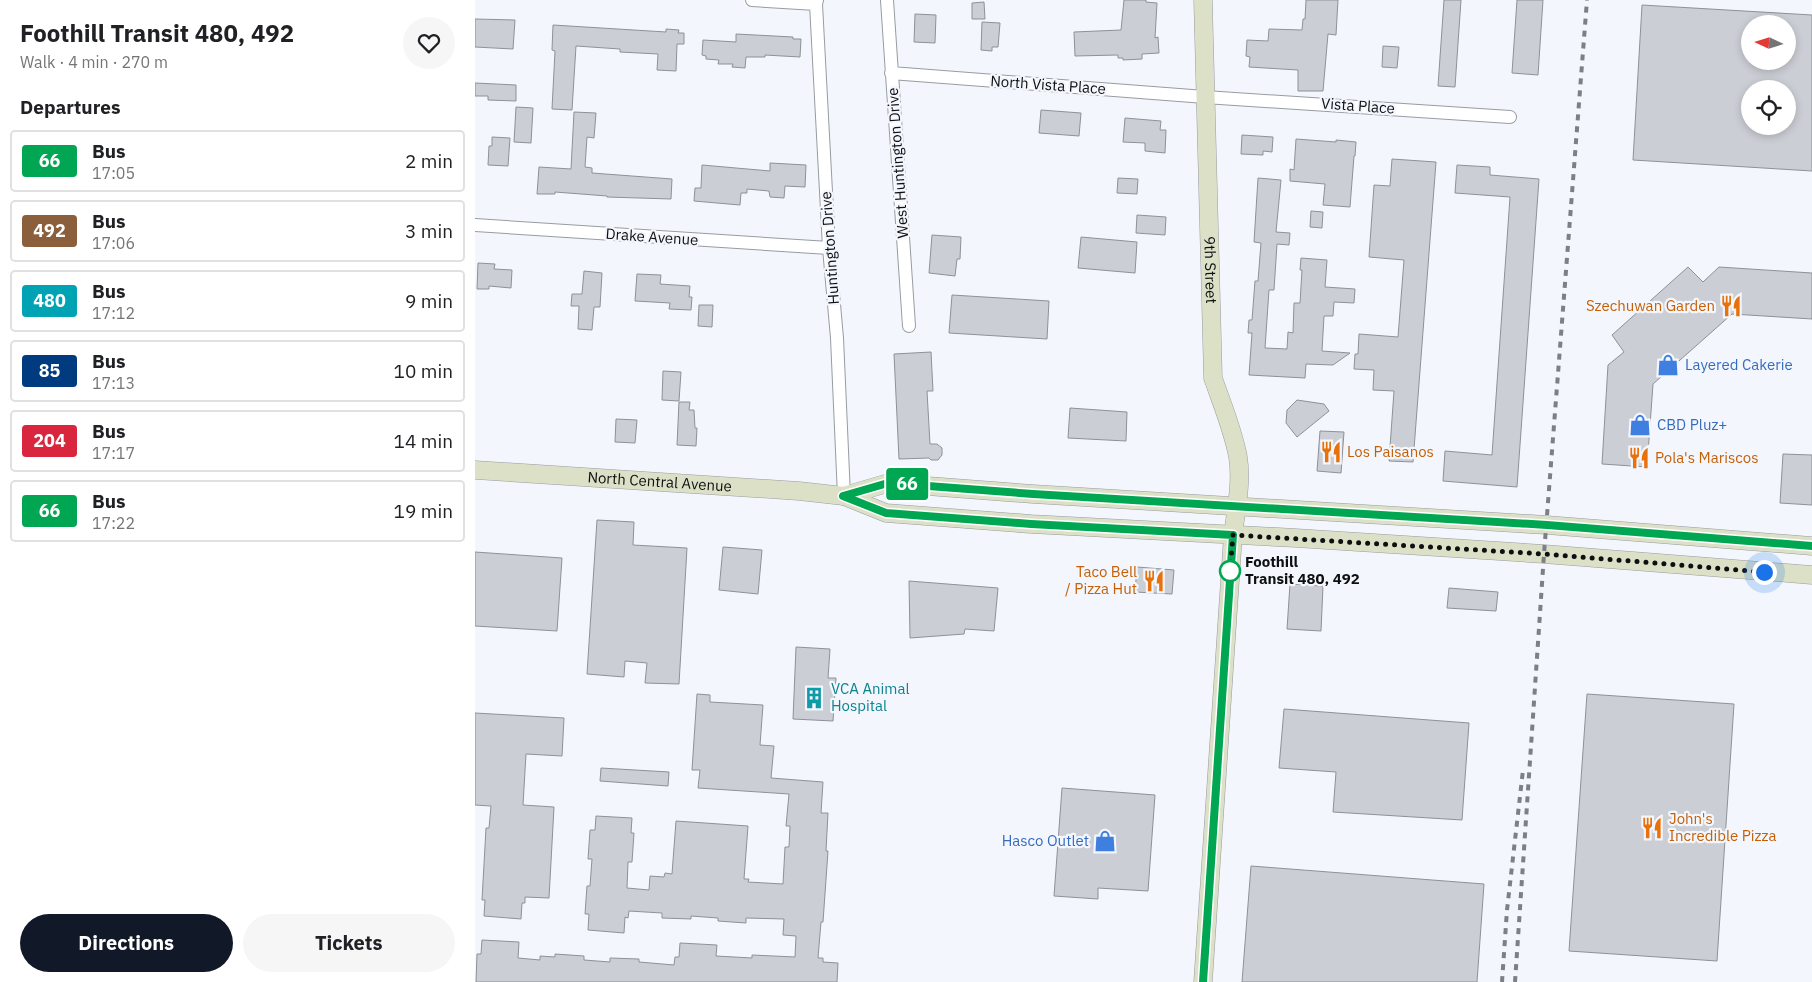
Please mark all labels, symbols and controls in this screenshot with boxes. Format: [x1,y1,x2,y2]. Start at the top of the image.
north arrow [1741,15,1796,70]
map controls [1741,15,1796,135]
text: Foothill Transit 480, 492 [20,17,294,49]
button: heart [403,17,455,69]
text: Walk · 4 min · 270 m [20,52,168,72]
street label: North Vista Place [990,71,1106,98]
button: locate [1741,80,1796,135]
street label: West Huntington Drive [883,87,912,239]
street label: Vista Place [1321,93,1395,118]
text: Departures [20,95,120,119]
text: Bus [92,139,126,163]
text: 66 [39,149,60,172]
text: 2 min [405,149,453,173]
text: 17:05 [92,163,135,183]
street label: Huntington Drive [816,191,843,305]
text: Bus [92,209,126,233]
text: 492 [33,219,66,242]
text: 3 min [405,219,453,243]
street label: Drake Avenue [605,224,699,249]
text: 17:06 [92,233,135,253]
street label: 9th Street [1200,236,1221,304]
text: Bus [92,279,126,303]
text: 480 [33,289,66,312]
text: 9 min [405,289,453,313]
restaurant icon: Szechuwan Garden [1718,293,1744,319]
place label: Szechuwan Garden [1586,296,1715,315]
text: 17:12 [92,303,135,323]
text: Bus [92,349,126,373]
shop icon: Layered Cakerie [1655,352,1681,378]
place label: Layered Cakerie [1685,355,1793,374]
text: 85 [39,359,60,382]
text: 10 min [394,359,453,383]
text: 17:13 [92,373,135,393]
shop icon: CBD Pluz+ [1627,412,1653,438]
place label: CBD Pluz+ [1657,415,1727,434]
text: Bus [92,419,126,443]
text: 204 [33,429,66,452]
text: 14 min [394,429,453,453]
restaurant icon: Los Paisanos [1318,439,1344,465]
place label: Los Paisanos [1347,442,1434,461]
text: 17:17 [92,443,135,463]
restaurant icon: Pola's Mariscos [1626,445,1652,471]
place label: Pola's Mariscos [1655,448,1758,467]
street label: North Central Avenue [587,467,732,496]
line badge: 66 [885,468,929,500]
text: 66 [896,472,918,495]
text: Bus [92,489,126,513]
text: 66 [39,499,60,522]
text: 19 min [394,499,453,523]
text: 17:22 [92,513,135,533]
place label: Foothill Transit 480, 492 [1245,552,1360,588]
marker: Foothill Transit 480, 492 [1219,560,1241,582]
your location [1752,560,1777,585]
place label: Taco Bell / Pizza Hut [1065,562,1137,598]
restaurant icon: Taco Bell / Pizza Hut [1141,568,1167,594]
place label: VCA Animal Hospital [831,679,910,715]
building icon: VCA Animal Hospital [801,685,827,711]
place label: John's Incredible Pizza [1669,809,1777,845]
restaurant icon: John's Incredible Pizza [1639,815,1665,841]
shop icon: Hasco Outlet [1092,828,1118,854]
place label: Hasco Outlet [1002,831,1089,850]
button: Directions [20,914,233,972]
button: Tickets [243,914,455,972]

